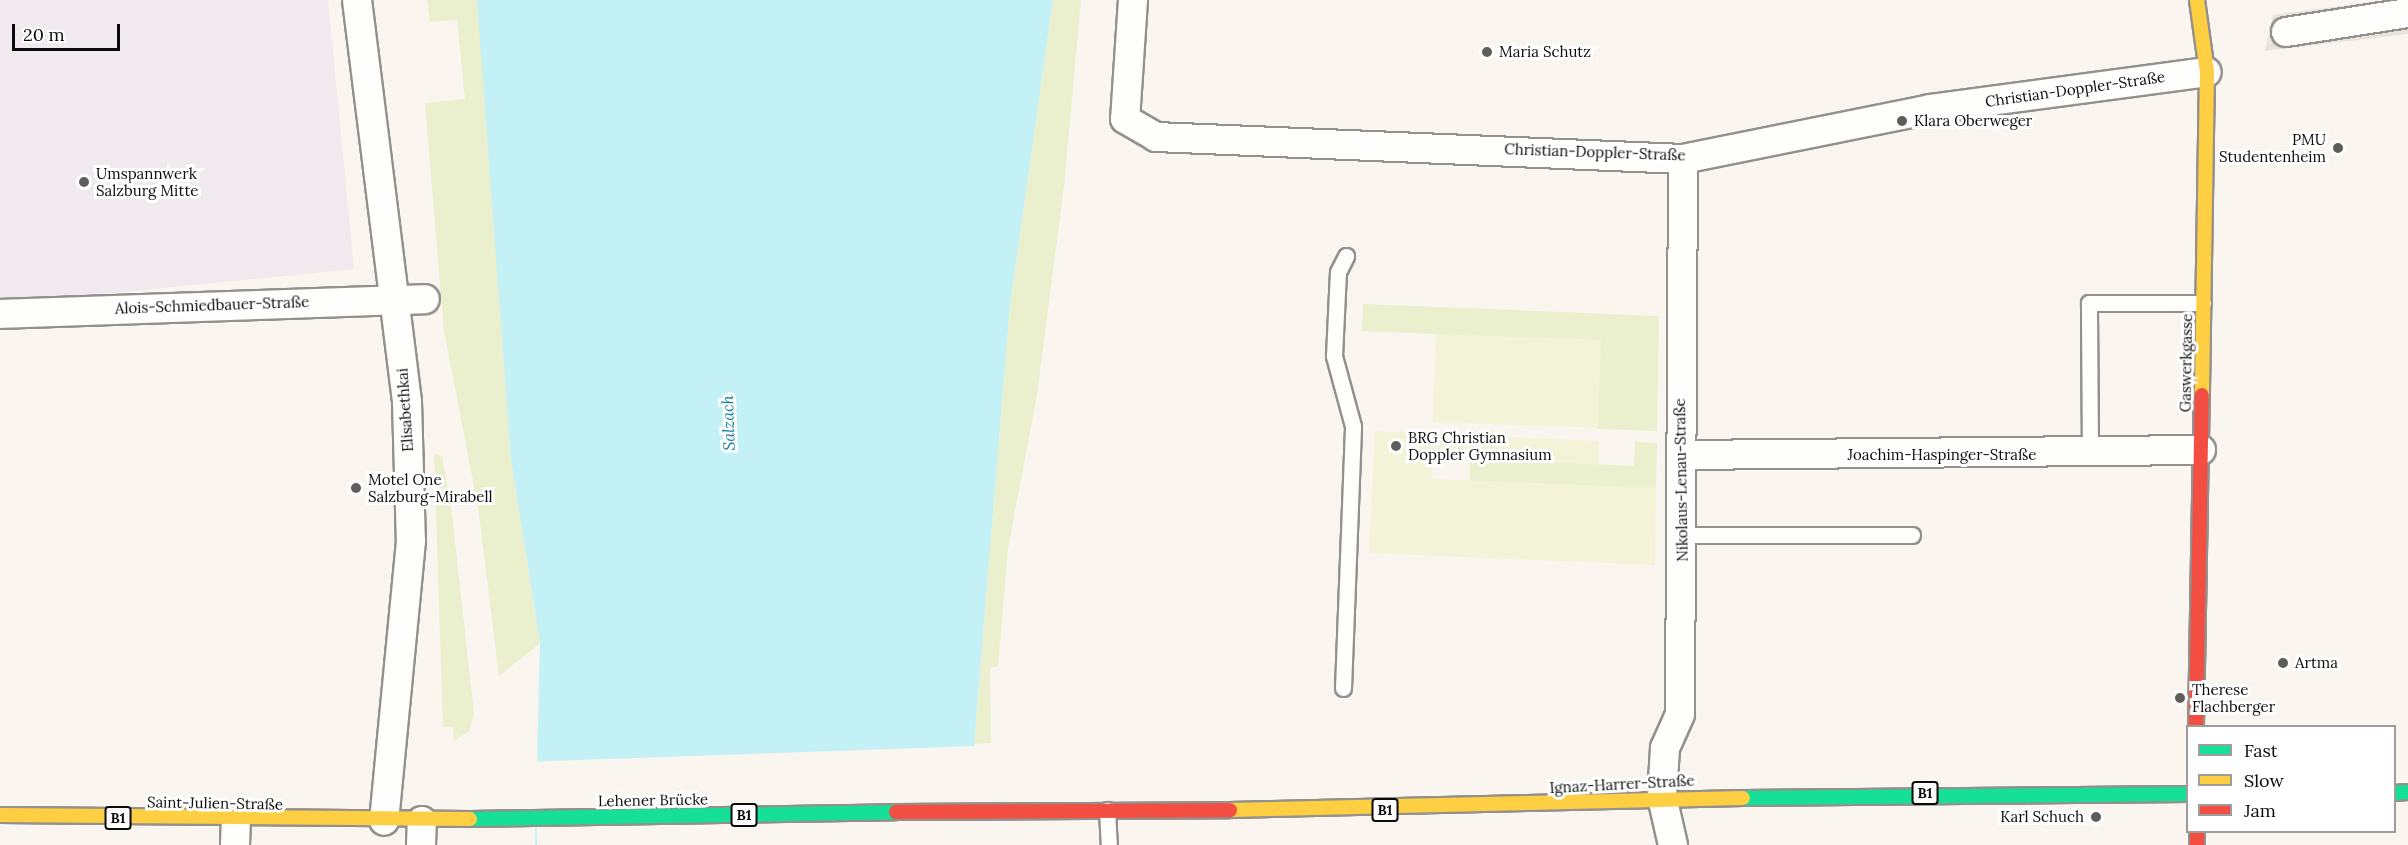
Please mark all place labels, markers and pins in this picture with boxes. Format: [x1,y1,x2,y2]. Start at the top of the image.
place label: Maria Schutz [1499,43,1591,61]
marker: Maria Schutz [1480,45,1494,59]
place label: Klara Oberweger [1914,112,2032,130]
marker: Klara Oberweger [1895,114,1909,128]
place label: PMU Studentenheim [2219,130,2326,165]
marker: PMU Studentenheim [2331,141,2345,155]
place label: Umspannwerk Salzburg Mitte [96,164,198,199]
marker: Umspannwerk Salzburg Mitte [77,175,91,189]
place label: BRG Christian Doppler Gymnasium [1408,428,1552,463]
marker: BRG Christian Doppler Gymnasium [1389,439,1403,453]
place label: Motel One Salzburg-Mirabell [368,470,493,505]
marker: Motel One Salzburg-Mirabell [349,481,363,495]
place label: Artma [2295,654,2338,672]
marker: Artma [2276,656,2290,670]
place label: Therese Flachberger [2192,680,2275,715]
marker: Therese Flachberger [2173,691,2187,705]
place label: Karl Schuch [2000,808,2084,826]
marker: Karl Schuch [2089,810,2103,824]

